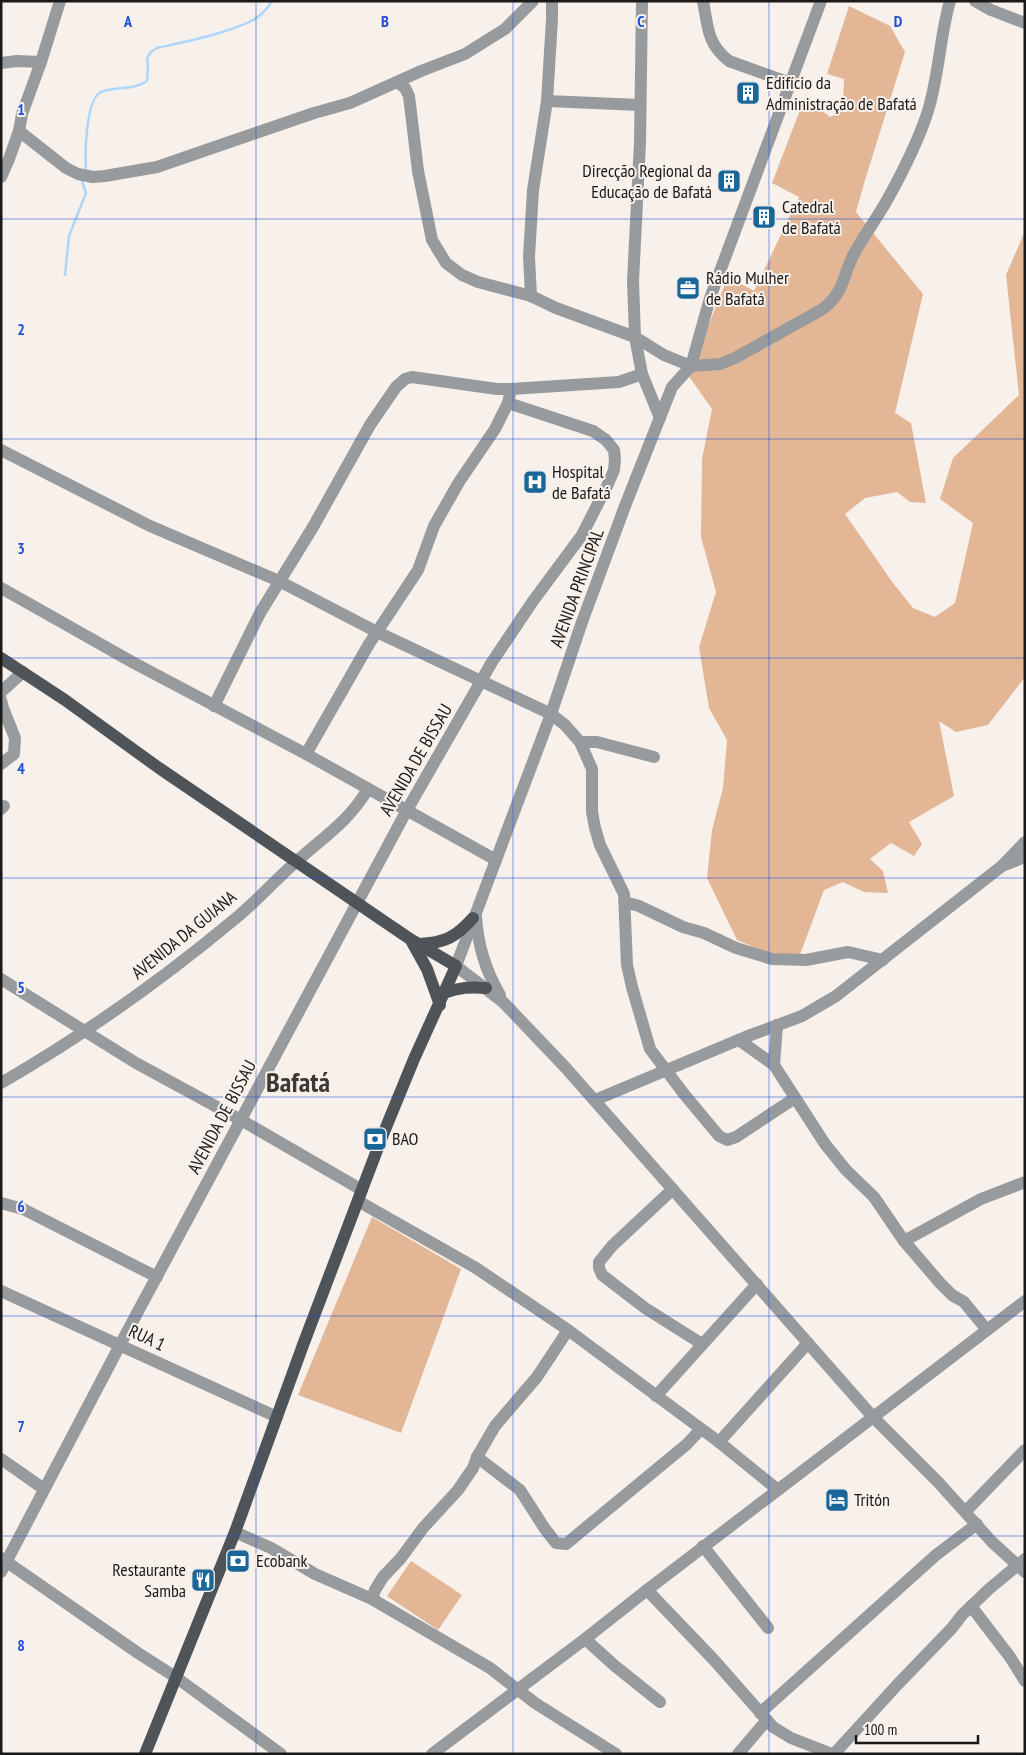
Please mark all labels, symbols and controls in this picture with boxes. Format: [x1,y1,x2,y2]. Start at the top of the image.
text: A [123,11,133,31]
text: B [381,11,389,31]
text: C [637,11,645,31]
text: D [894,11,903,31]
place label: Edifício da Administração de Bafatá [766,71,917,115]
building icon: Edifício da Administração de Bafatá [735,80,761,106]
text: 1 [17,99,25,119]
place label: Direcção Regional da Educação de Bafatá [582,159,712,203]
building icon: Direcção Regional da Educação de Bafatá [716,168,742,194]
place label: Catedral de Bafatá [782,195,841,239]
building icon: Catedral de Bafatá [751,204,777,230]
place label: Rádio Mulher de Bafatá [706,266,789,310]
office icon: Rádio Mulher de Bafatá [675,275,701,301]
text: 2 [17,319,25,339]
place label: Hospital de Bafatá [552,460,611,504]
hospital icon: Hospital de Bafatá [522,469,548,495]
street label: AVENIDA PRINCIPAL [544,525,609,650]
text: 3 [17,538,25,558]
street label: AVENIDA DE BISSAU [374,700,457,820]
text: 4 [17,758,25,778]
street label: AVENIDA DA GUIANA [127,885,241,984]
text: 5 [17,977,25,997]
street label: AVENIDA DE BISSAU [182,1056,261,1178]
district label: Bafatá [266,1063,330,1100]
bank icon: BAO [362,1126,388,1152]
place label: BAO [392,1127,419,1150]
text: 6 [17,1196,25,1216]
street label: RUA 1 [125,1319,169,1356]
text: 7 [17,1416,25,1436]
hotel icon: Tritón [824,1487,850,1513]
place label: Tritón [854,1488,890,1511]
bank icon: Ecobank [225,1548,251,1574]
place label: Ecobank [256,1549,308,1572]
place label: Restaurante Samba [112,1558,186,1602]
restaurant icon: Restaurante Samba [190,1567,216,1593]
text: 8 [17,1635,25,1655]
scale bar [856,1712,978,1744]
text: 100 m [864,1720,897,1739]

